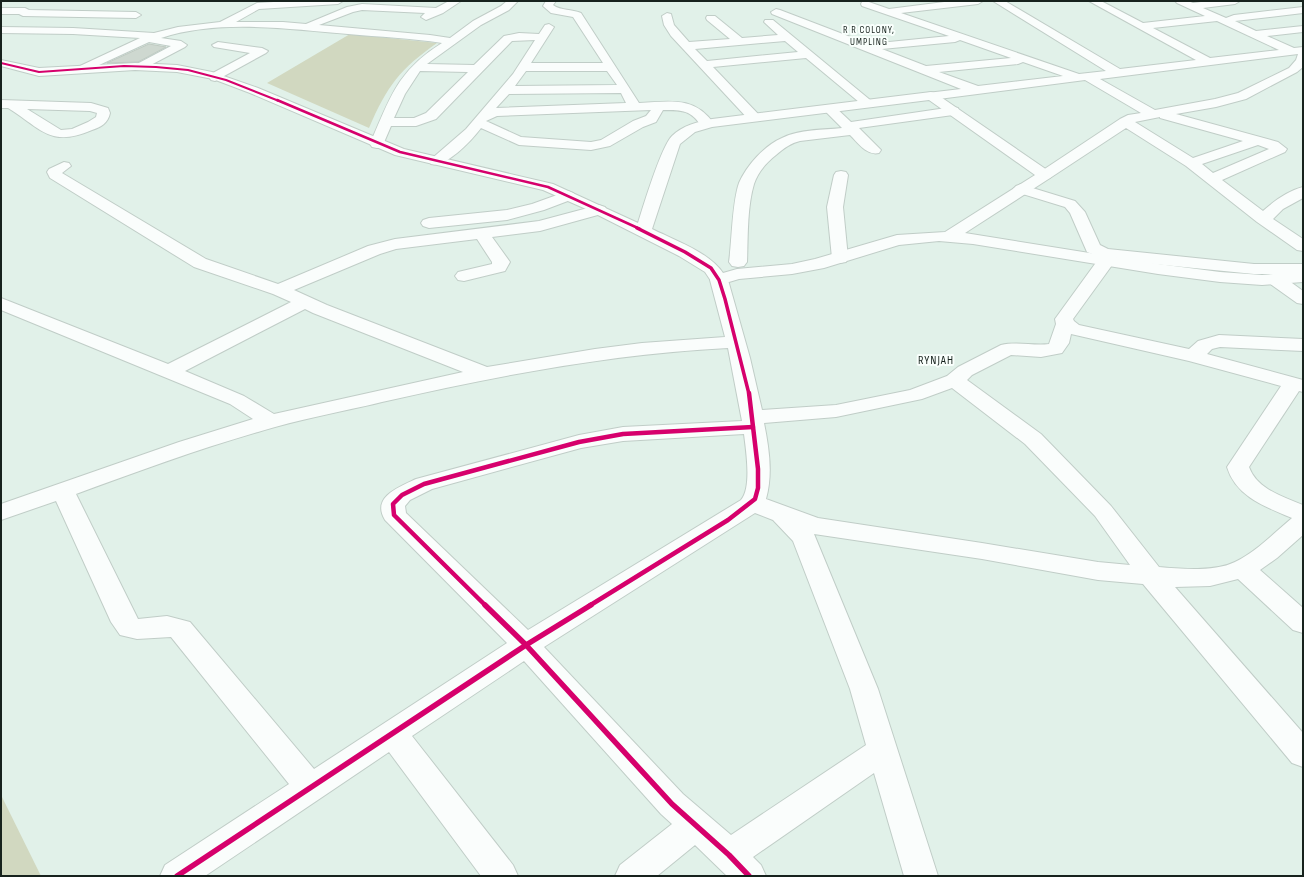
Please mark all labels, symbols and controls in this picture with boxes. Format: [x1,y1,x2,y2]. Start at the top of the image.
district label: R R COLONY, UMPLING [843,24,895,48]
district label: RYNJAH [918,353,954,368]

